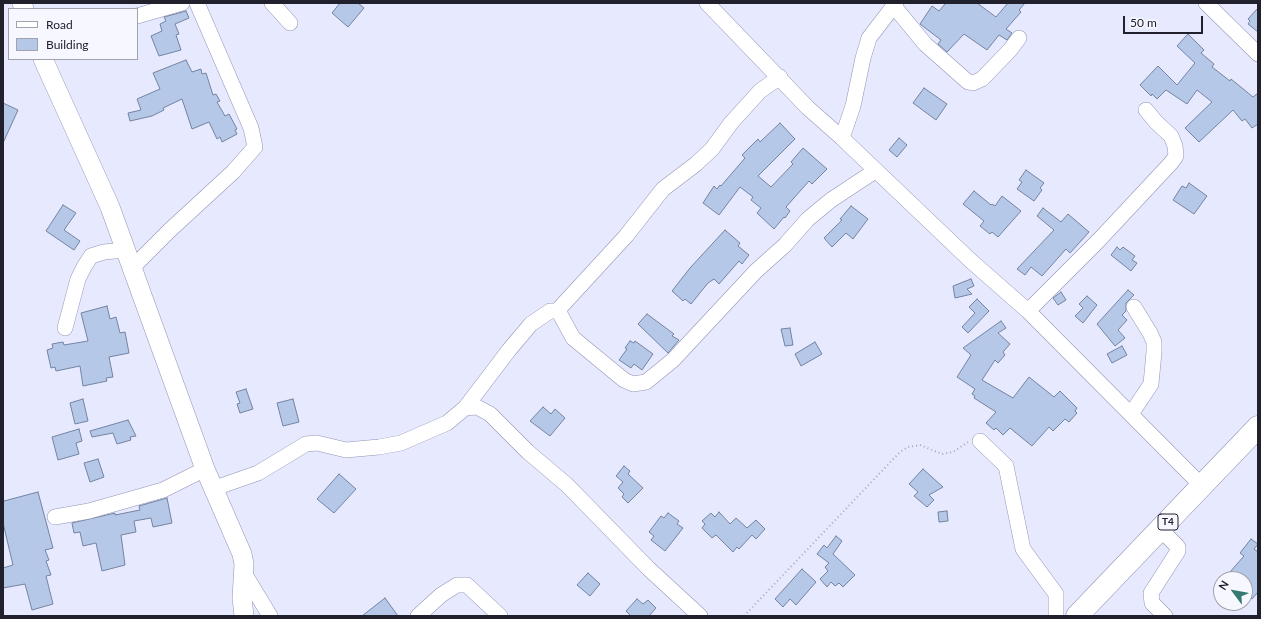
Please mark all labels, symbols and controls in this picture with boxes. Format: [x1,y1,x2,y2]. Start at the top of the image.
legend [8,8,138,60]
scale bar [1125,8,1205,34]
text: 50 m [1130,15,1157,30]
text: Road [46,17,73,32]
text: Building [46,37,89,52]
road number: T4 [1158,514,1178,530]
north arrow [1213,571,1253,611]
text: N [1215,578,1231,592]

